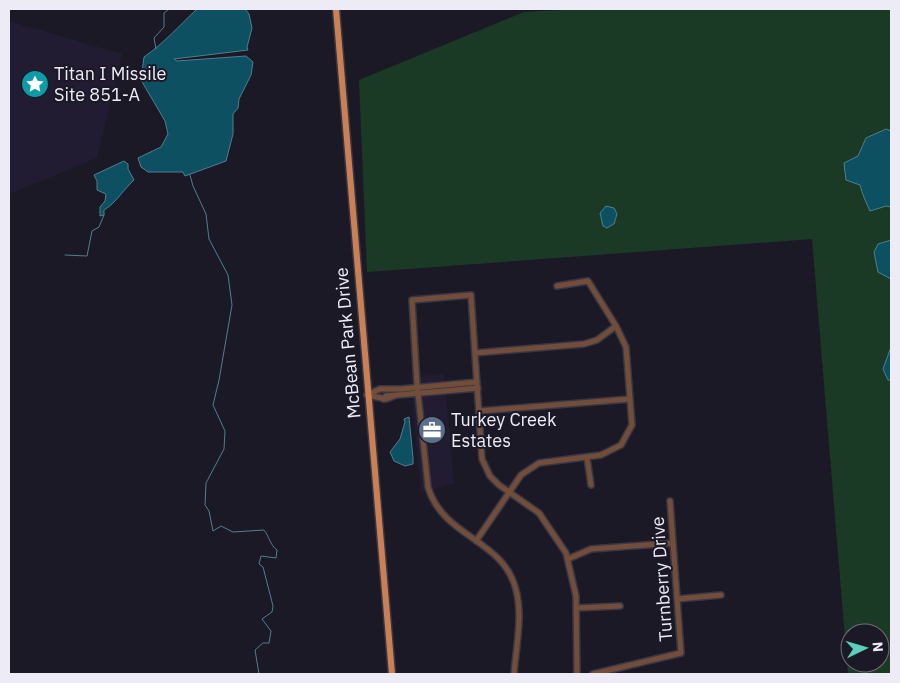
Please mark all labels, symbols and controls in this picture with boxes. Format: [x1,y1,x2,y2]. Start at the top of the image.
place label: Titan I Missile Site 851-A [54,62,167,106]
place icon: Titan I Missile Site 851-A [20,69,50,99]
street label: McBean Park Drive [329,266,366,420]
place label: Turkey Creek Estates [451,408,557,452]
office icon: Turkey Creek Estates [417,415,447,445]
street label: Turnberry Drive [646,516,677,642]
north arrow [840,623,890,673]
text: N [869,641,887,653]

